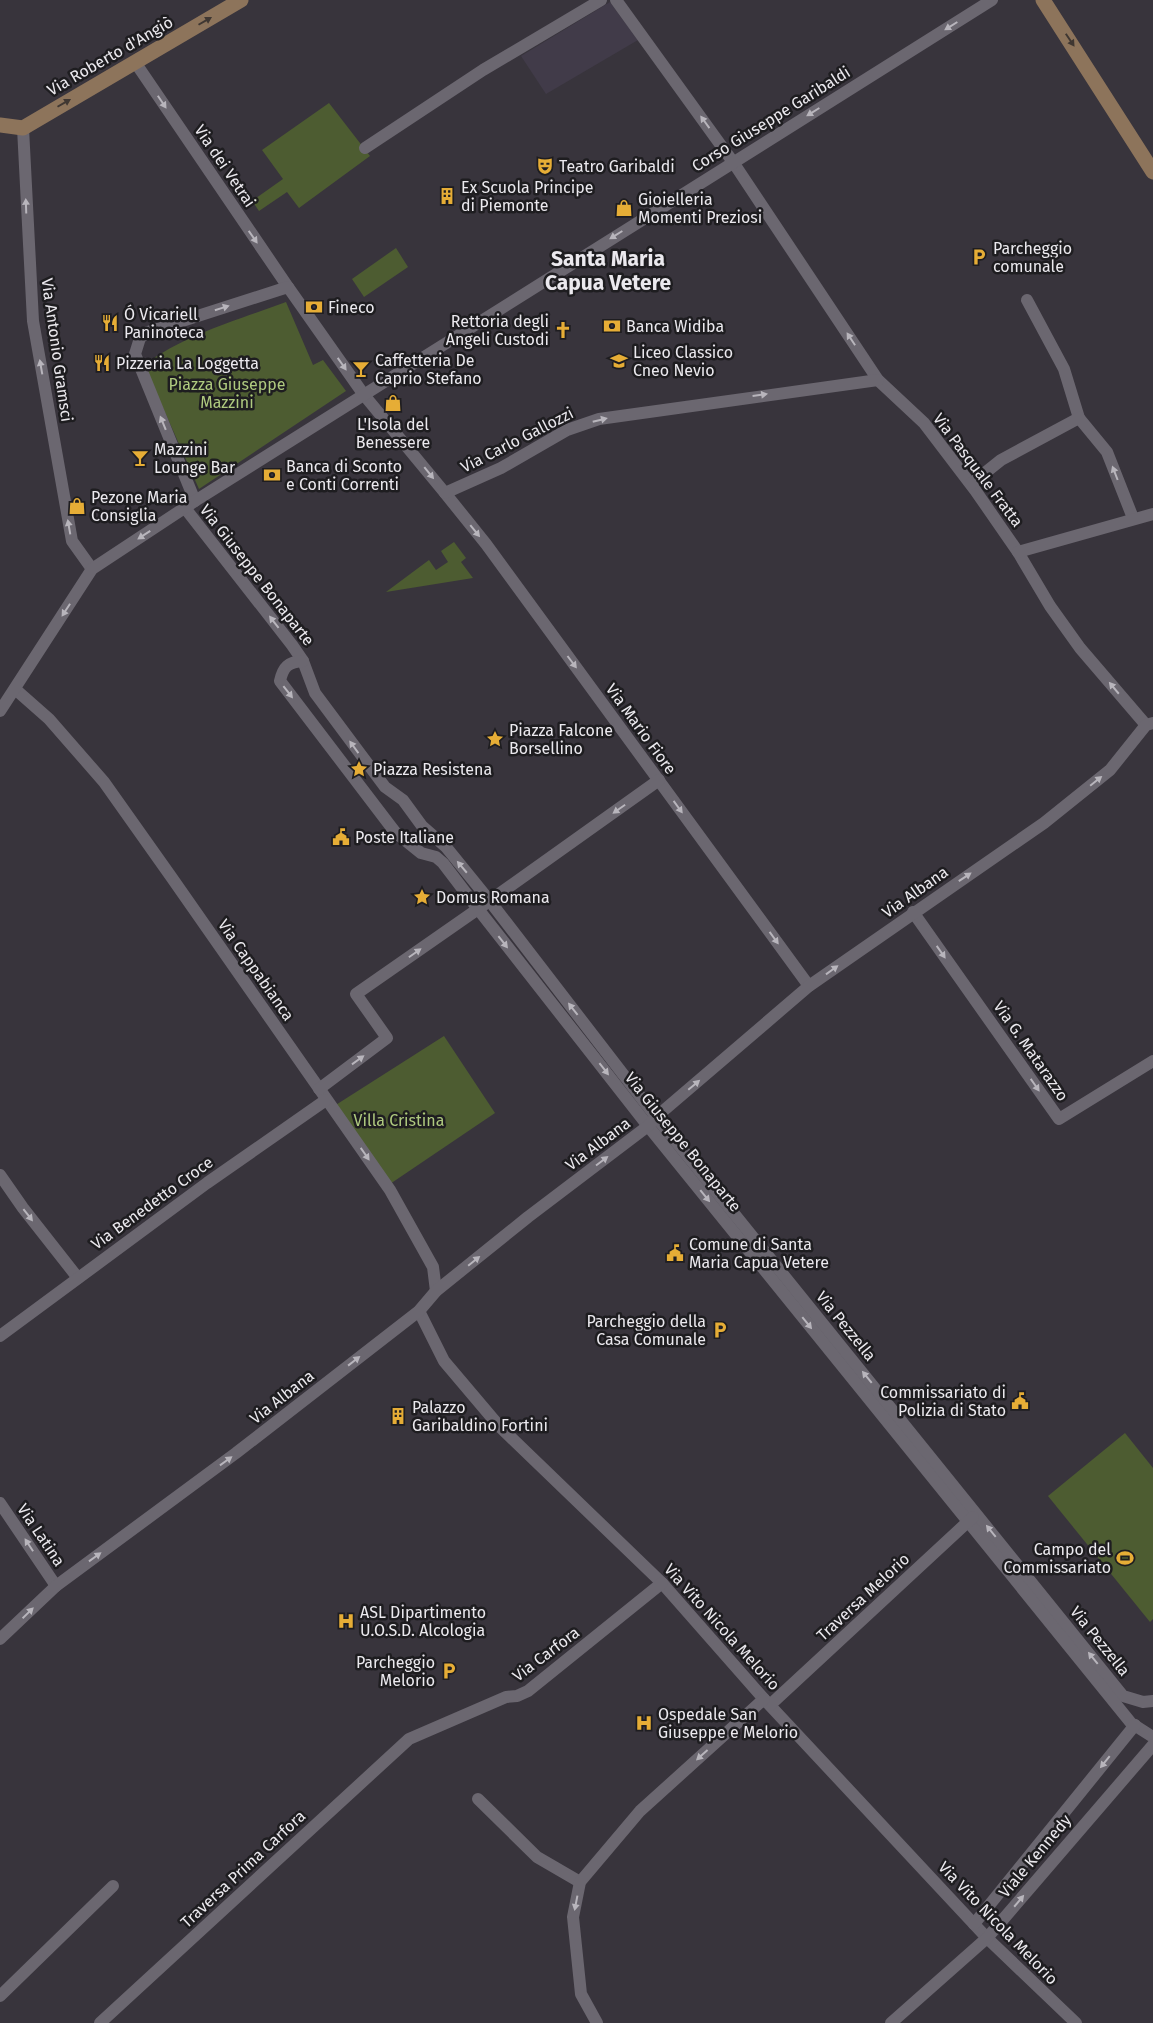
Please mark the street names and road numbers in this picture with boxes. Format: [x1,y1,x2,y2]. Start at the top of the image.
street label: Via Roberto d'Angiò [44,12,176,100]
street label: Corso Giuseppe Garibaldi [688,62,854,176]
street label: Via dei Vetrai [191,121,259,211]
street label: Via Antonio Gramsci [38,277,76,423]
street label: Via Carlo Gallozzi [457,403,577,477]
street label: Via Pasquale Fratta [929,409,1027,531]
street label: Via Giuseppe Bonaparte [196,501,318,649]
street label: Via Mario Fiore [602,680,680,778]
street label: Via Albana [878,862,952,922]
street label: Via Cappabianca [214,916,298,1024]
street label: Via G. Matarazzo [989,997,1073,1105]
street label: Via Giuseppe Bonaparte [621,1068,745,1216]
street label: Via Albana [562,1113,634,1175]
street label: Via Benedetto Croce [87,1152,217,1254]
street label: Via Pezzella [812,1287,880,1365]
street label: Via Albana [246,1366,318,1428]
street label: Via Latina [13,1500,69,1570]
street label: Traversa Melorio [813,1549,913,1645]
street label: Via Vito Nicola Melorio [660,1560,784,1694]
street label: Via Pezzella [1066,1602,1134,1680]
street label: Via Carfora [509,1623,583,1685]
street label: Traversa Prima Carfora [177,1806,309,1932]
street label: Viale Kennedy [995,1811,1075,1901]
street label: Via Vito Nicola Melorio [934,1858,1062,1988]

